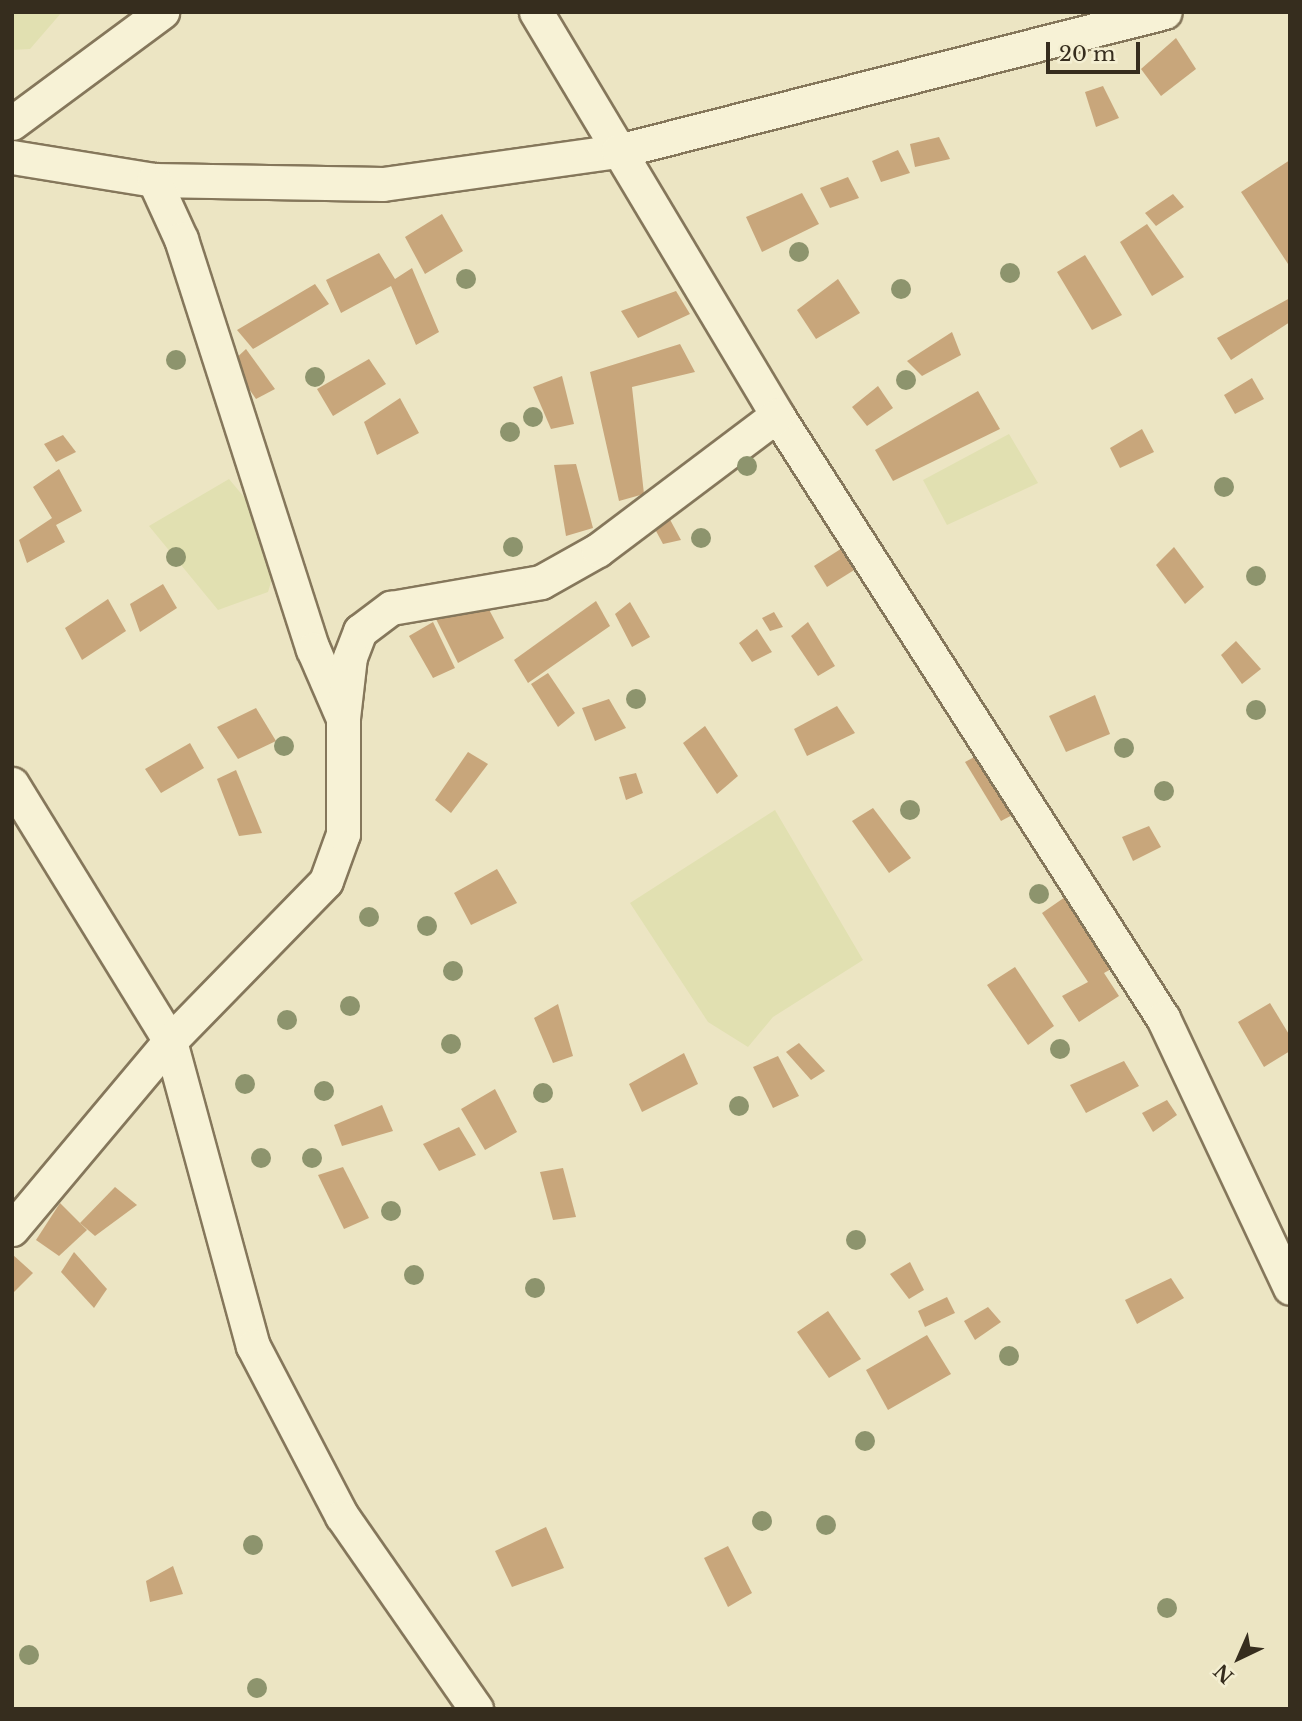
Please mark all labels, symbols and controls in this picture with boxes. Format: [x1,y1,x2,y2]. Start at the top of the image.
scale bar [1050,28,1144,72]
text: 20 m [1059,41,1116,67]
north arrow [1204,1623,1274,1693]
text: N [1210,1659,1238,1688]

